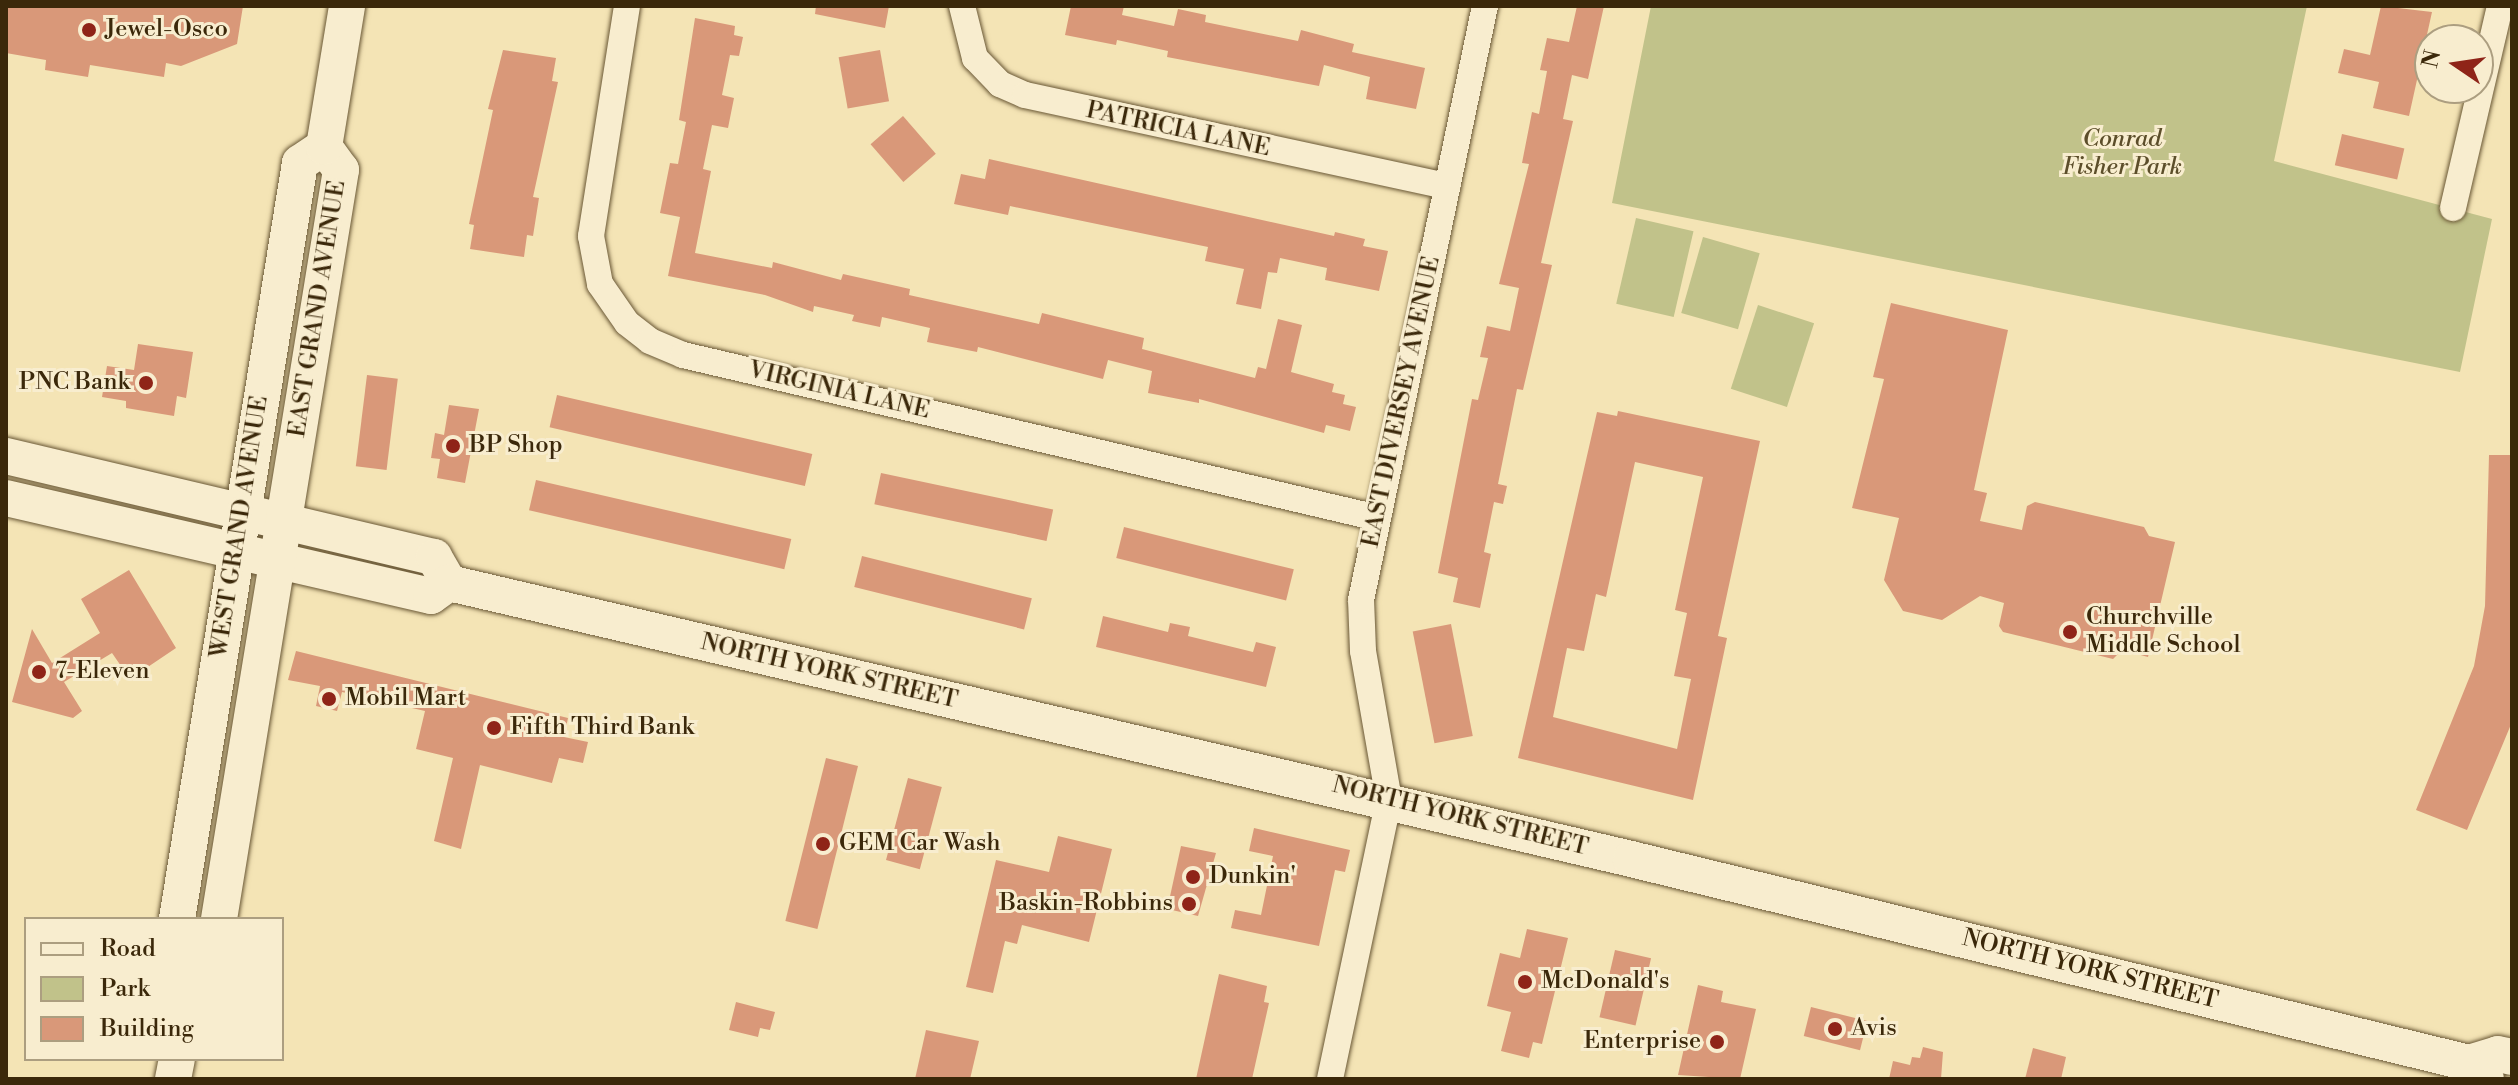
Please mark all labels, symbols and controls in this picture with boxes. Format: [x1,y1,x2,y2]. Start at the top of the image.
place label: Jewel-Osco [105,16,228,44]
marker: Jewel-Osco [80,21,98,39]
north arrow [2414,24,2494,104]
text: N [2417,47,2447,70]
street label: PATRICIA LANE [1083,96,1273,164]
park label: Conrad Fisher Park [2062,126,2182,182]
street label: EAST GRAND AVENUE [283,178,353,440]
street label: EAST DIVERSEY AVENUE [1357,254,1447,550]
street label: VIRGINIA LANE [745,356,933,426]
place label: PNC Bank [19,369,130,397]
marker: PNC Bank [137,374,155,392]
street label: WEST GRAND AVENUE [205,394,275,660]
place label: BP Shop [469,432,563,460]
marker: BP Shop [444,437,462,455]
place label: Churchville Middle School [2086,604,2241,660]
marker: Churchville Middle School [2061,623,2079,641]
street label: NORTH YORK STREET [698,628,960,716]
place label: 7-Eleven [55,658,150,686]
marker: 7-Eleven [30,663,48,681]
place label: Mobil Mart [345,685,466,713]
marker: Mobil Mart [320,690,338,708]
place label: Fifth Third Bank [510,714,694,742]
marker: Fifth Third Bank [485,719,503,737]
street label: NORTH YORK STREET [1329,771,1591,863]
place label: GEM Car Wash [839,830,1001,858]
marker: GEM Car Wash [814,835,832,853]
place label: Dunkin' [1209,863,1296,891]
marker: Dunkin' [1184,868,1202,886]
place label: Baskin-Robbins [999,890,1173,918]
marker: Baskin-Robbins [1180,895,1198,913]
legend [24,917,284,1061]
street label: NORTH YORK STREET [1959,924,2221,1016]
text: Road [100,934,156,964]
place label: McDonald's [1541,968,1670,996]
marker: McDonald's [1516,973,1534,991]
text: Park [100,974,150,1004]
text: Building [100,1014,194,1044]
place label: Avis [1851,1015,1897,1043]
marker: Avis [1826,1020,1844,1038]
place label: Enterprise [1583,1028,1701,1056]
marker: Enterprise [1708,1033,1726,1051]

